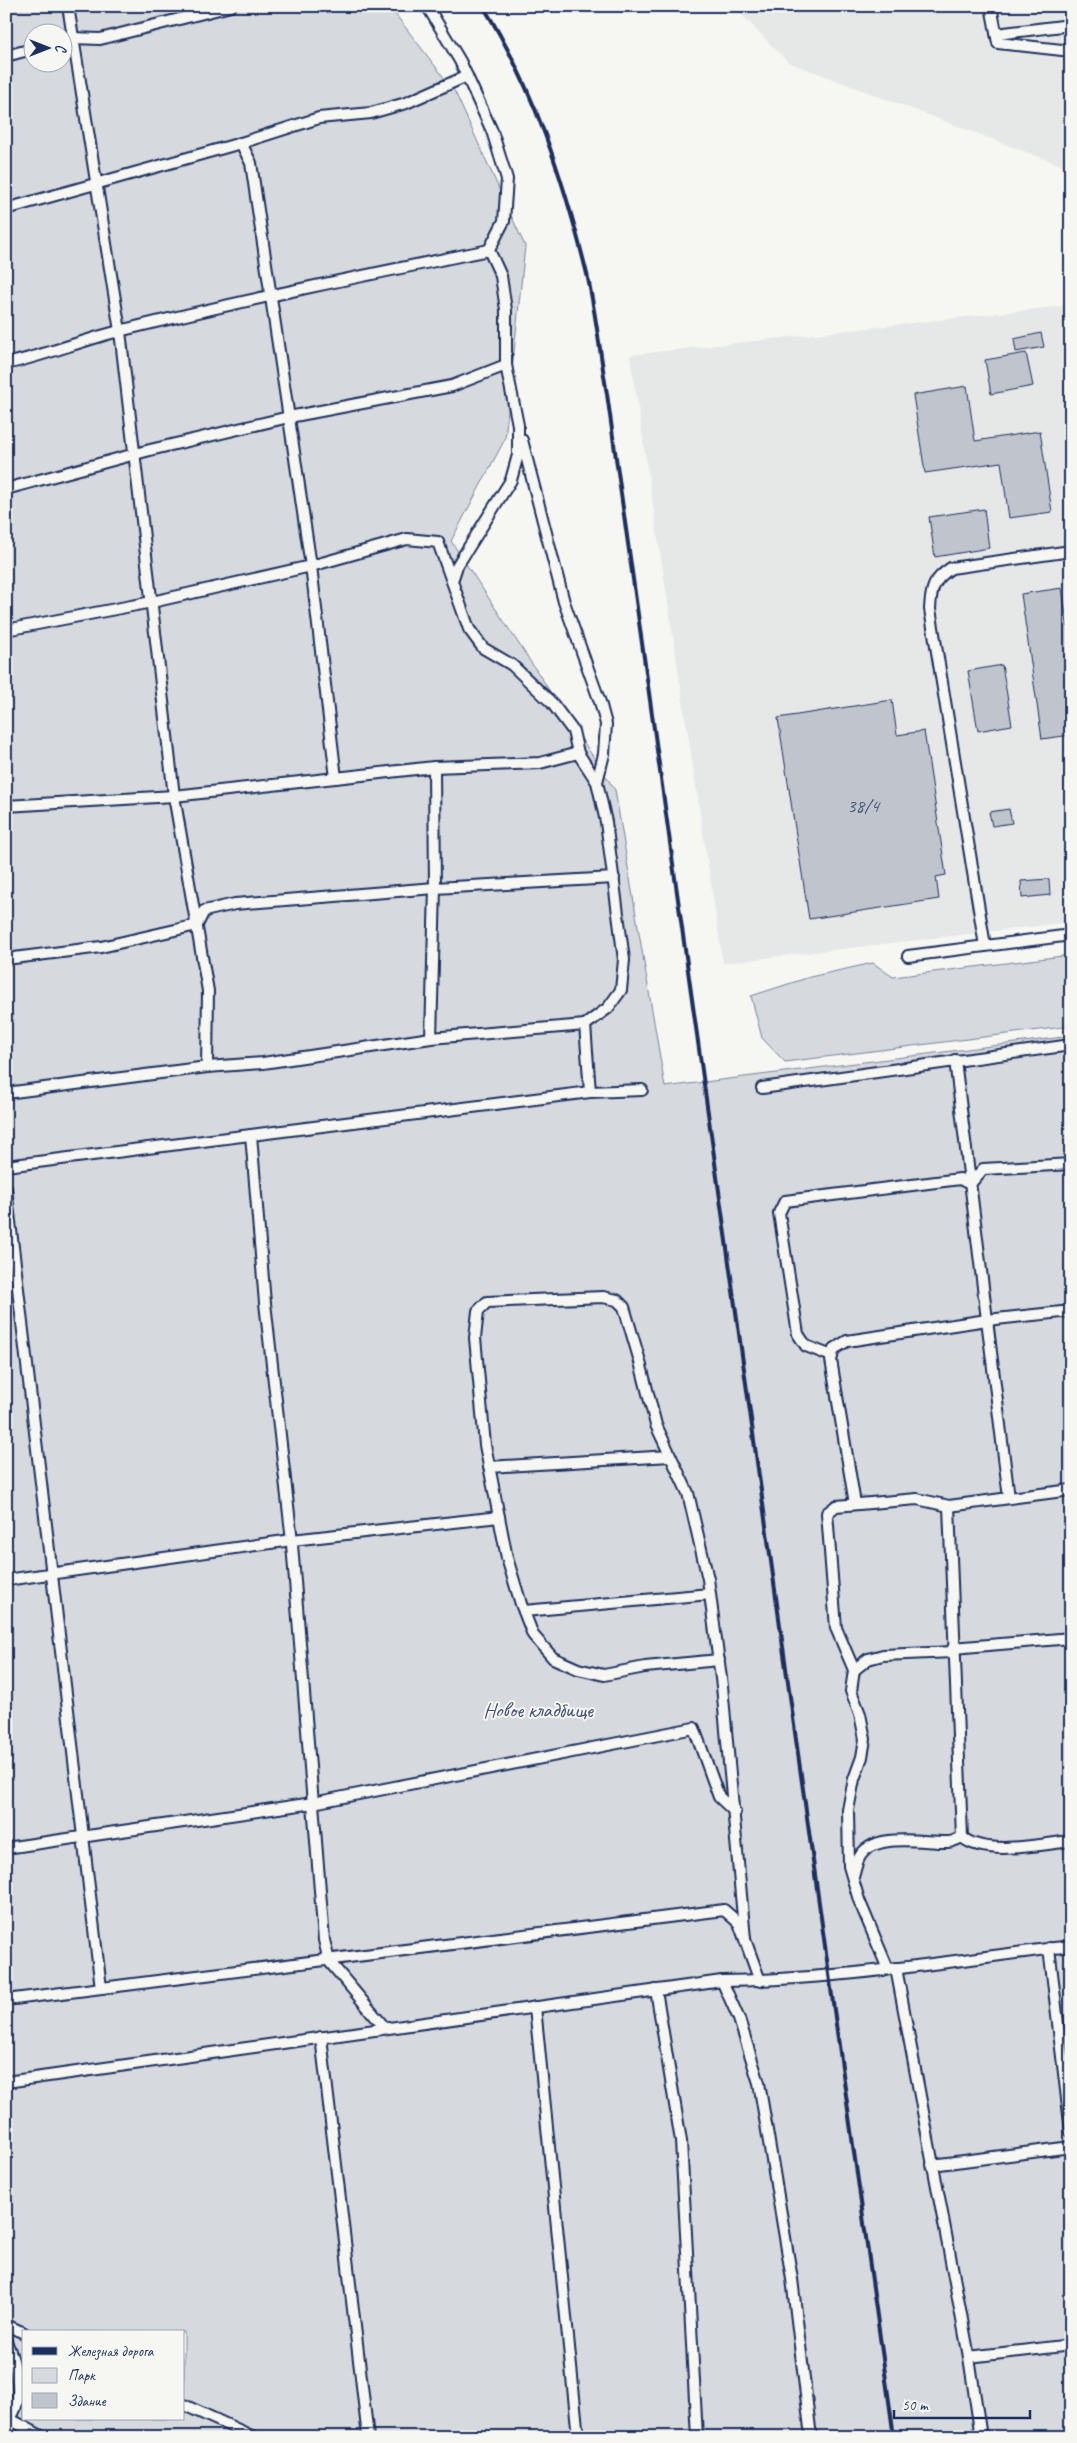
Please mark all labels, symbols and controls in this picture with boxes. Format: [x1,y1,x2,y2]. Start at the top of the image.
north arrow [22,22,72,72]
text: С [52,45,69,54]
house number: 38/4 [847,794,881,818]
park label: Новое кладбище [483,1697,594,1723]
legend [22,2330,185,2420]
text: Железная дорога [68,2342,155,2361]
text: Парк [68,2366,96,2385]
scale bar [894,2388,1031,2420]
text: Здание [68,2392,107,2411]
text: 50 m [902,2396,929,2415]

